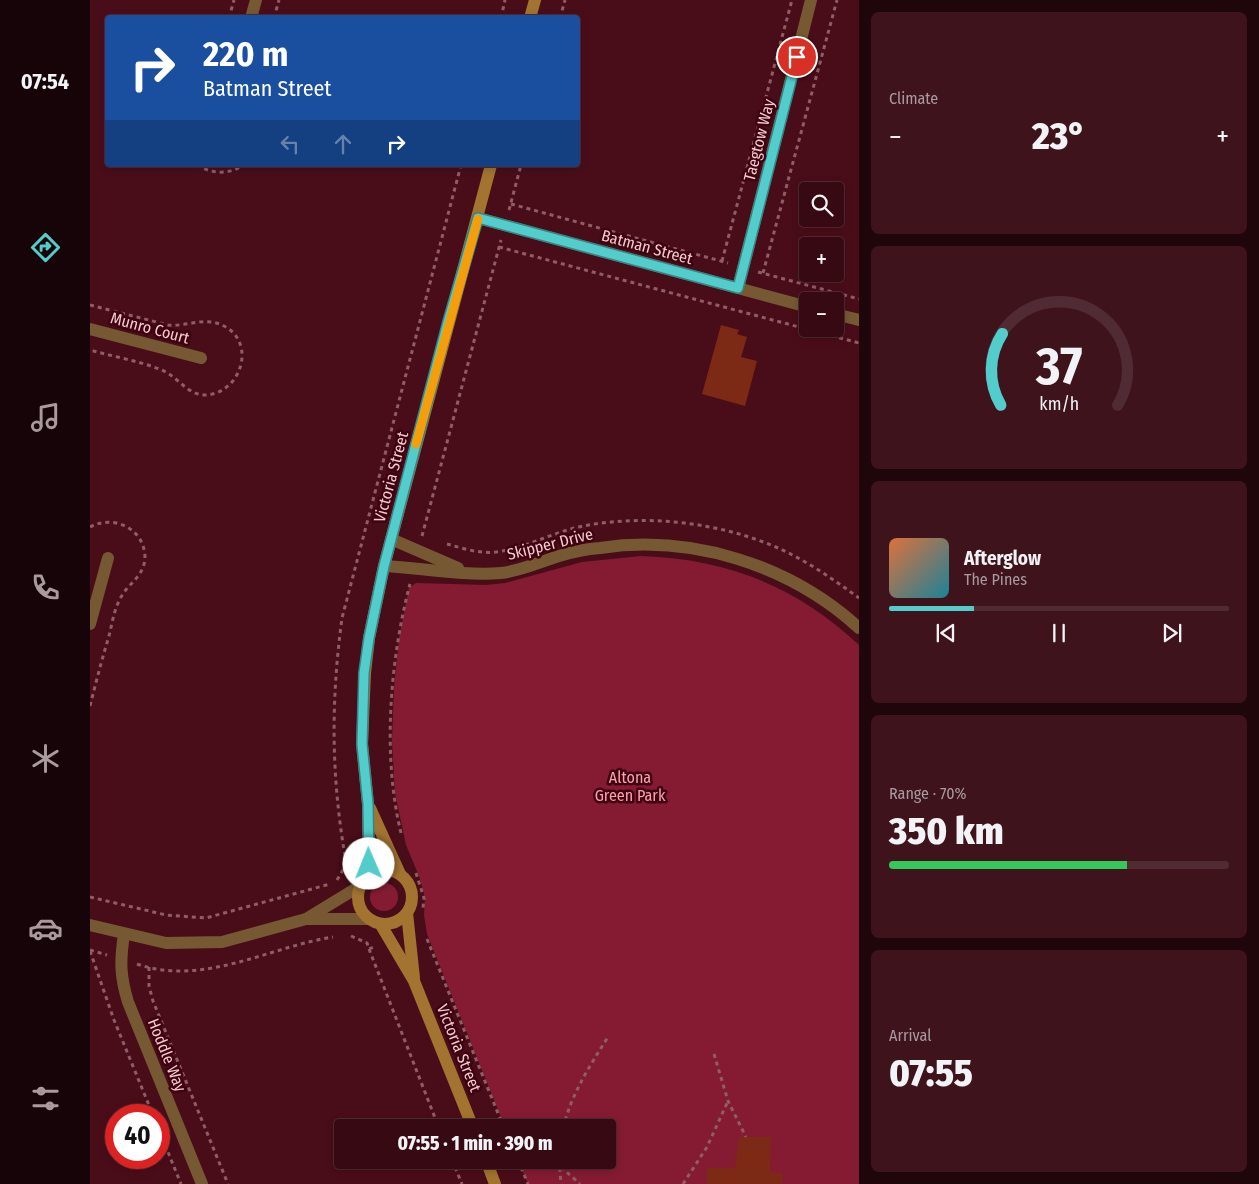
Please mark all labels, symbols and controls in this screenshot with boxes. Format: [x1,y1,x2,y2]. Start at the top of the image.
text: 220 m [203,33,289,75]
icon: right [120,35,185,100]
pin [776,36,818,78]
icon: arrive [783,43,811,71]
text: 07:54 [21,68,69,95]
text: Batman Street [203,75,332,102]
text: Climate [889,89,938,108]
street label: Taegtow Way [740,96,779,183]
text: 23° [1032,113,1086,159]
text: − [889,120,902,153]
text: + [1216,120,1229,153]
icon: left [276,130,304,158]
icon: ahead [329,130,357,158]
icon: right [382,130,410,158]
map controls [799,182,844,337]
button: search [799,182,844,227]
street label: Batman Street [599,226,695,268]
icon: directions [28,230,63,265]
button: + [799,237,844,282]
button: − [799,292,844,337]
street label: Munro Court [108,308,192,348]
text: 37 [1035,335,1082,398]
text: km/h [1039,393,1079,415]
icon: music [28,400,63,435]
street label: Victoria Street [370,429,412,524]
street label: Skipper Drive [505,524,595,564]
text: Afterglow [964,547,1041,570]
icon: phone [28,570,63,605]
text: The Pines [964,570,1027,589]
icon: previous [932,619,960,647]
icon: pause [1045,619,1073,647]
icon: next [1158,619,1186,647]
icon: climate [28,741,63,776]
park label: Altona Green Park [595,768,666,805]
text: Range · 70% [889,784,967,803]
text: 350 km [889,808,1004,854]
position arrow [342,837,394,889]
icon: car [28,911,63,946]
street label: Victoria Street [433,1001,486,1095]
street label: Hoddle Way [144,1016,191,1095]
text: Arrival [889,1026,931,1045]
text: 07:55 [889,1050,973,1096]
icon: filters [28,1081,63,1116]
speed limit sign: 40 [105,1104,170,1169]
text: 07:55 · 1 min · 390 m [397,1132,553,1155]

